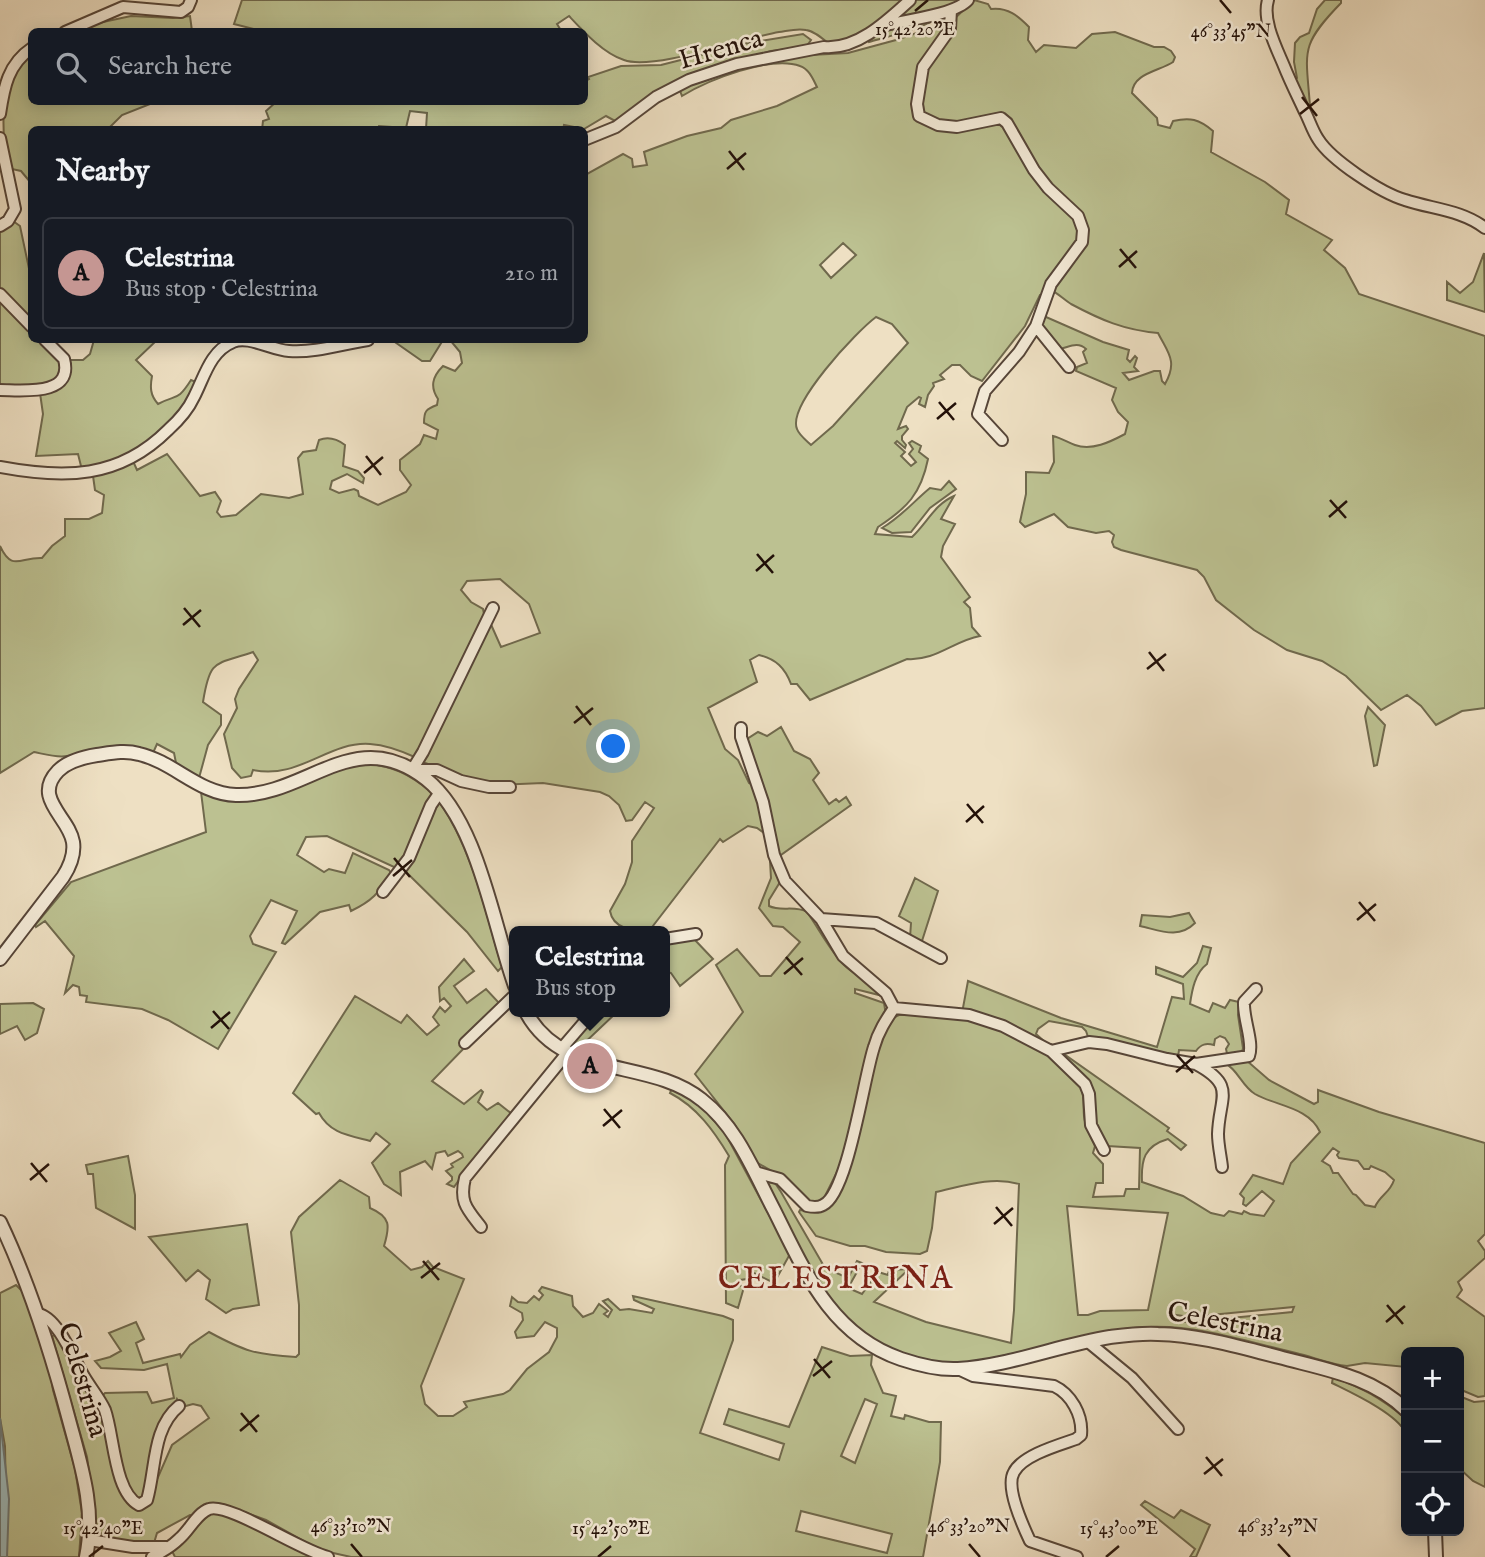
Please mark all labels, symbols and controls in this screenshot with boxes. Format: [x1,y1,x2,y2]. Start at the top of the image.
text: 15°42'20"E [875,19,955,42]
street label: Hrenca [675,21,768,79]
text: 46°33'45"N [1191,21,1272,44]
search box [28,28,588,105]
icon: search [52,48,90,86]
text: Search here [108,50,232,83]
text: Nearby [56,153,149,191]
text: Celestrina [125,242,234,275]
text: A [73,259,89,288]
text: 210 m [505,259,558,288]
text: Bus stop · Celestrina [125,275,318,304]
your location [596,729,630,763]
popup [509,926,670,1017]
text: Celestrina [535,941,644,974]
text: Bus stop [535,974,616,1003]
pin: A [567,1040,613,1092]
district label: CELESTRINA [718,1259,954,1300]
street label: Celestrina [1164,1295,1287,1352]
street label: Celestrina [49,1319,115,1442]
map controls [1401,1347,1464,1536]
button: + [1401,1347,1464,1410]
button: − [1401,1410,1464,1473]
button: locate [1401,1473,1464,1536]
text: 46°33'10"N [311,1516,392,1539]
text: 46°33'20"N [928,1516,1011,1539]
text: 46°33'25"N [1238,1516,1318,1539]
text: 15°42'40"E [63,1518,143,1541]
text: 15°42'50"E [572,1518,650,1541]
text: 15°43'00"E [1080,1518,1158,1541]

